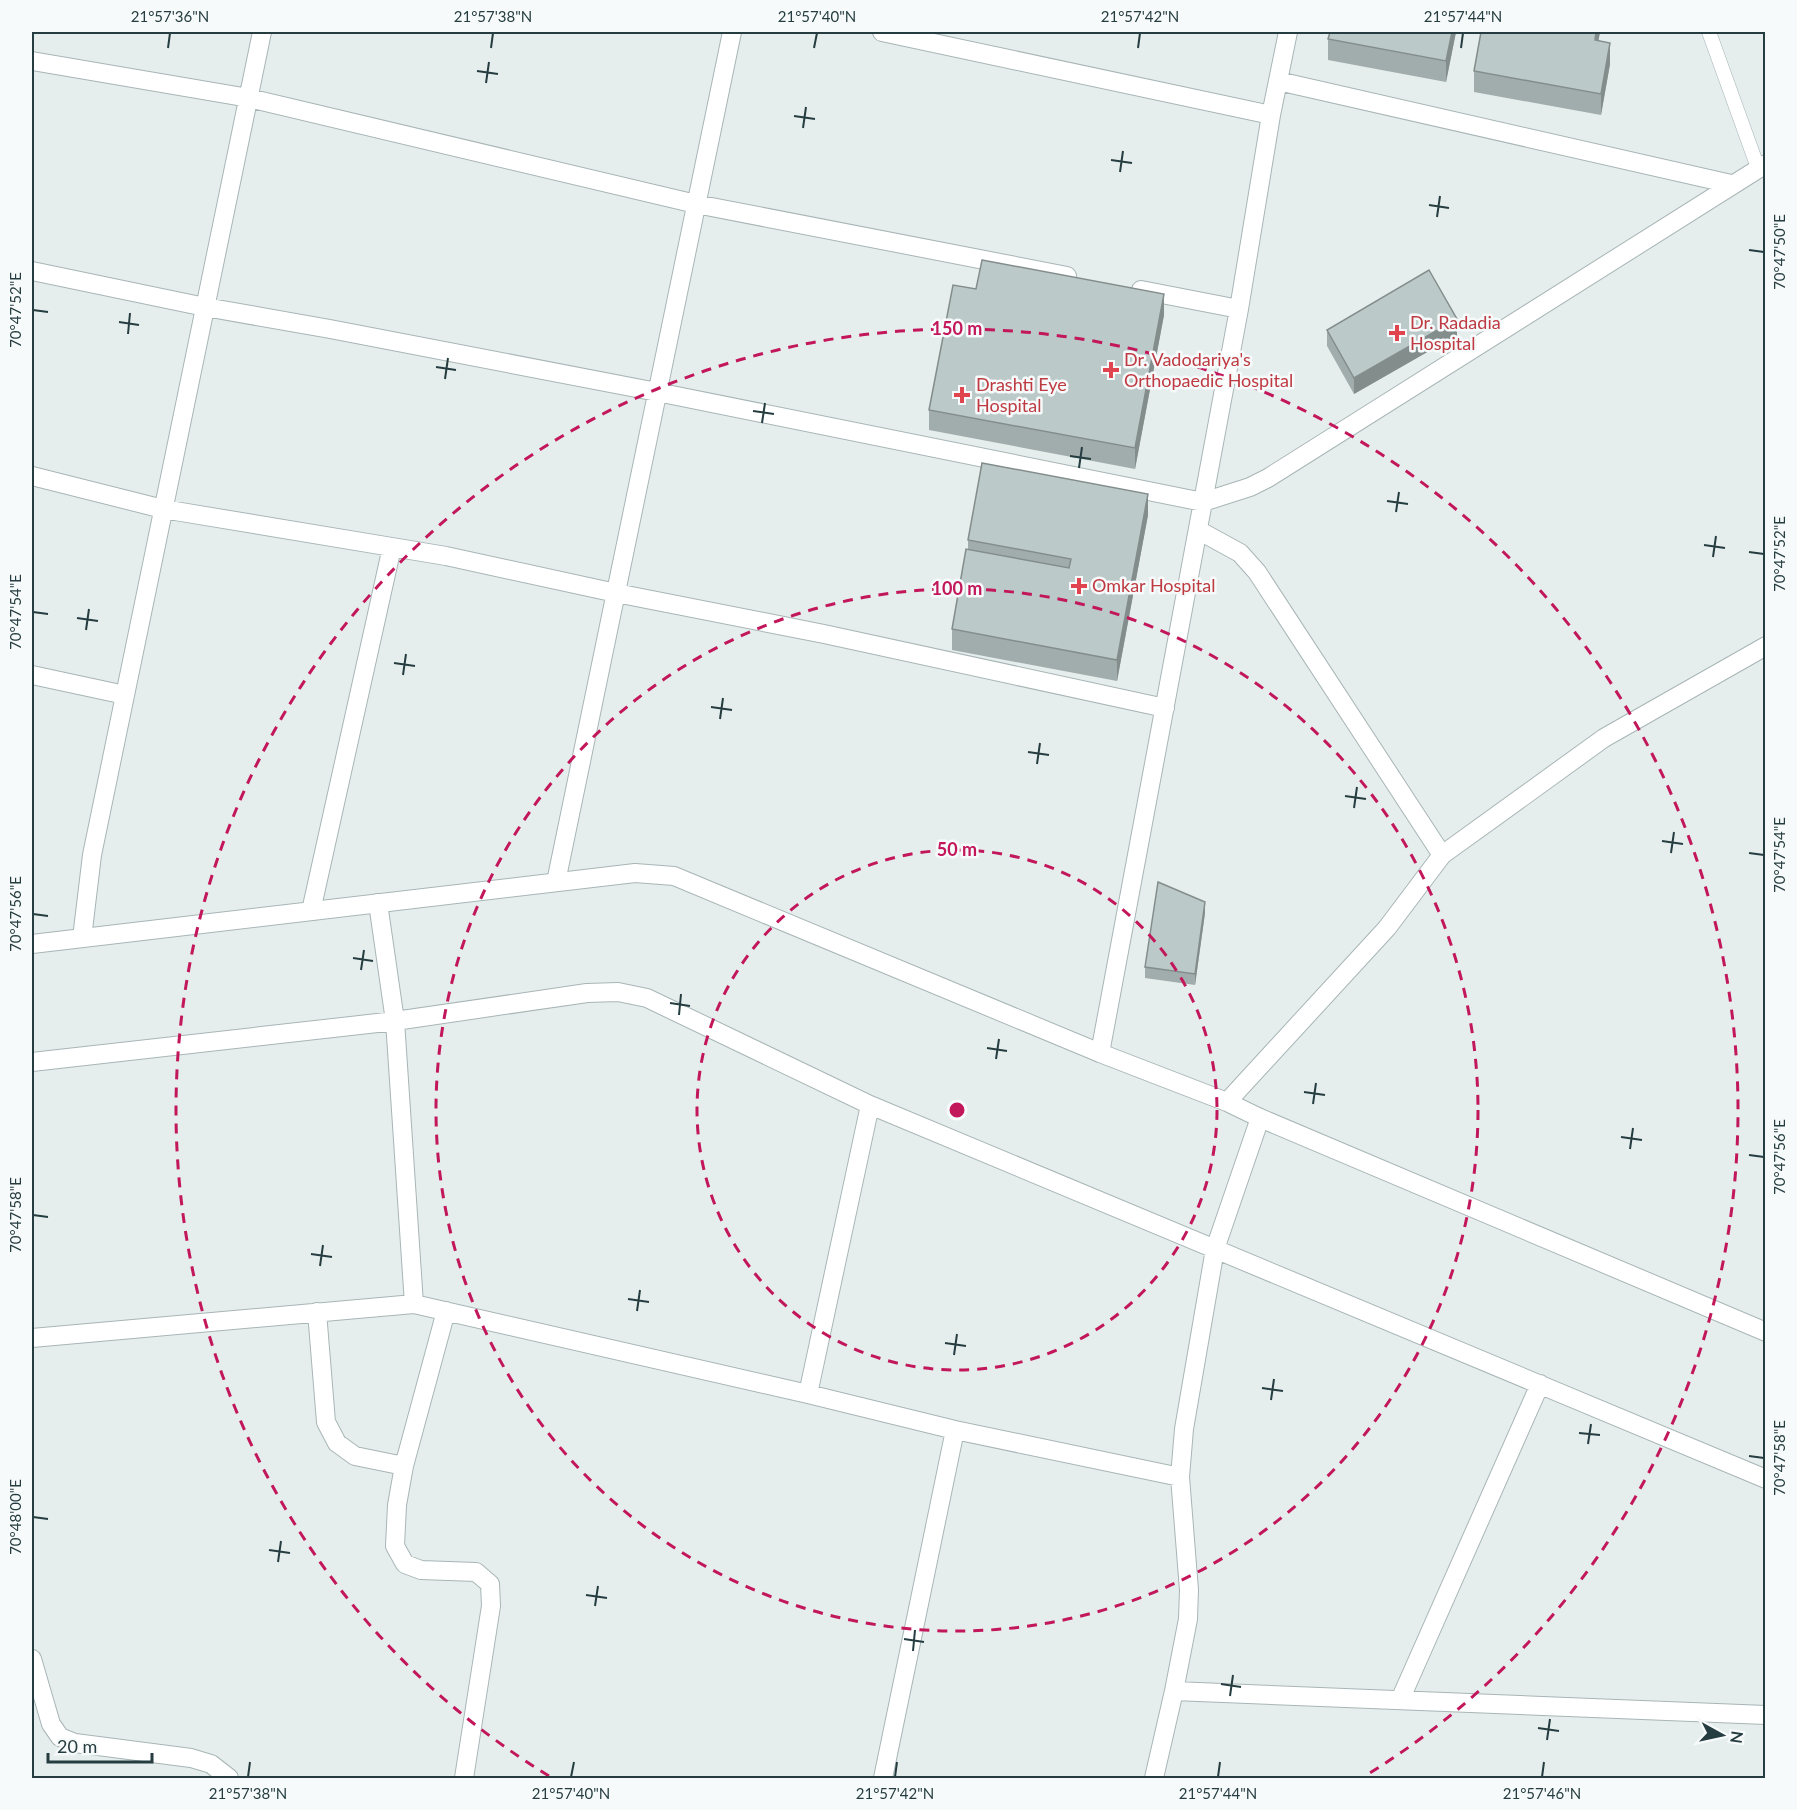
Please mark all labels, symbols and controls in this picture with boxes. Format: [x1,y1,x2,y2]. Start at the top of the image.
text: 21°57'36"N [131,7,209,25]
text: 21°57'38"N [454,7,532,25]
text: 21°57'40"N [778,7,856,25]
text: 21°57'42"N [1101,7,1179,25]
text: 21°57'44"N [1424,7,1502,25]
text: 70°47'50"E [1770,214,1788,290]
text: 70°47'52"E [6,272,24,348]
place label: Dr. Radadia Hospital [1410,311,1501,354]
text: 150 m [932,317,982,339]
marker: Dr. Radadia Hospital [1388,324,1406,342]
place label: Dr. Vadodariya's Orthopaedic Hospital [1124,348,1293,391]
marker: Dr. Vadodariya's Orthopaedic Hospital [1102,361,1120,379]
place label: Drashti Eye Hospital [976,373,1067,416]
marker: Drashti Eye Hospital [953,386,971,404]
text: 70°47'52"E [1770,516,1788,592]
text: 70°47'54"E [6,574,24,650]
place label: Omkar Hospital [1092,574,1215,596]
text: 100 m [932,577,982,599]
marker: Omkar Hospital [1070,577,1088,595]
text: 70°47'54"E [1770,817,1788,893]
text: 50 m [937,838,977,860]
text: 70°47'56"E [6,876,24,952]
centre of rings [947,1100,967,1120]
text: 70°47'56"E [1770,1119,1788,1195]
text: 70°47'58"E [6,1177,24,1253]
text: 70°47'58"E [1770,1420,1788,1496]
text: 70°48'00"E [6,1479,24,1555]
north arrow [1692,1705,1752,1765]
scale bar [48,1726,152,1764]
text: N [1727,1730,1748,1745]
text: 20 m [57,1735,97,1757]
text: 21°57'38"N [209,1784,287,1802]
text: 21°57'40"N [532,1784,610,1802]
text: 21°57'42"N [856,1784,934,1802]
text: 21°57'44"N [1179,1784,1257,1802]
text: 21°57'46"N [1503,1784,1581,1802]

